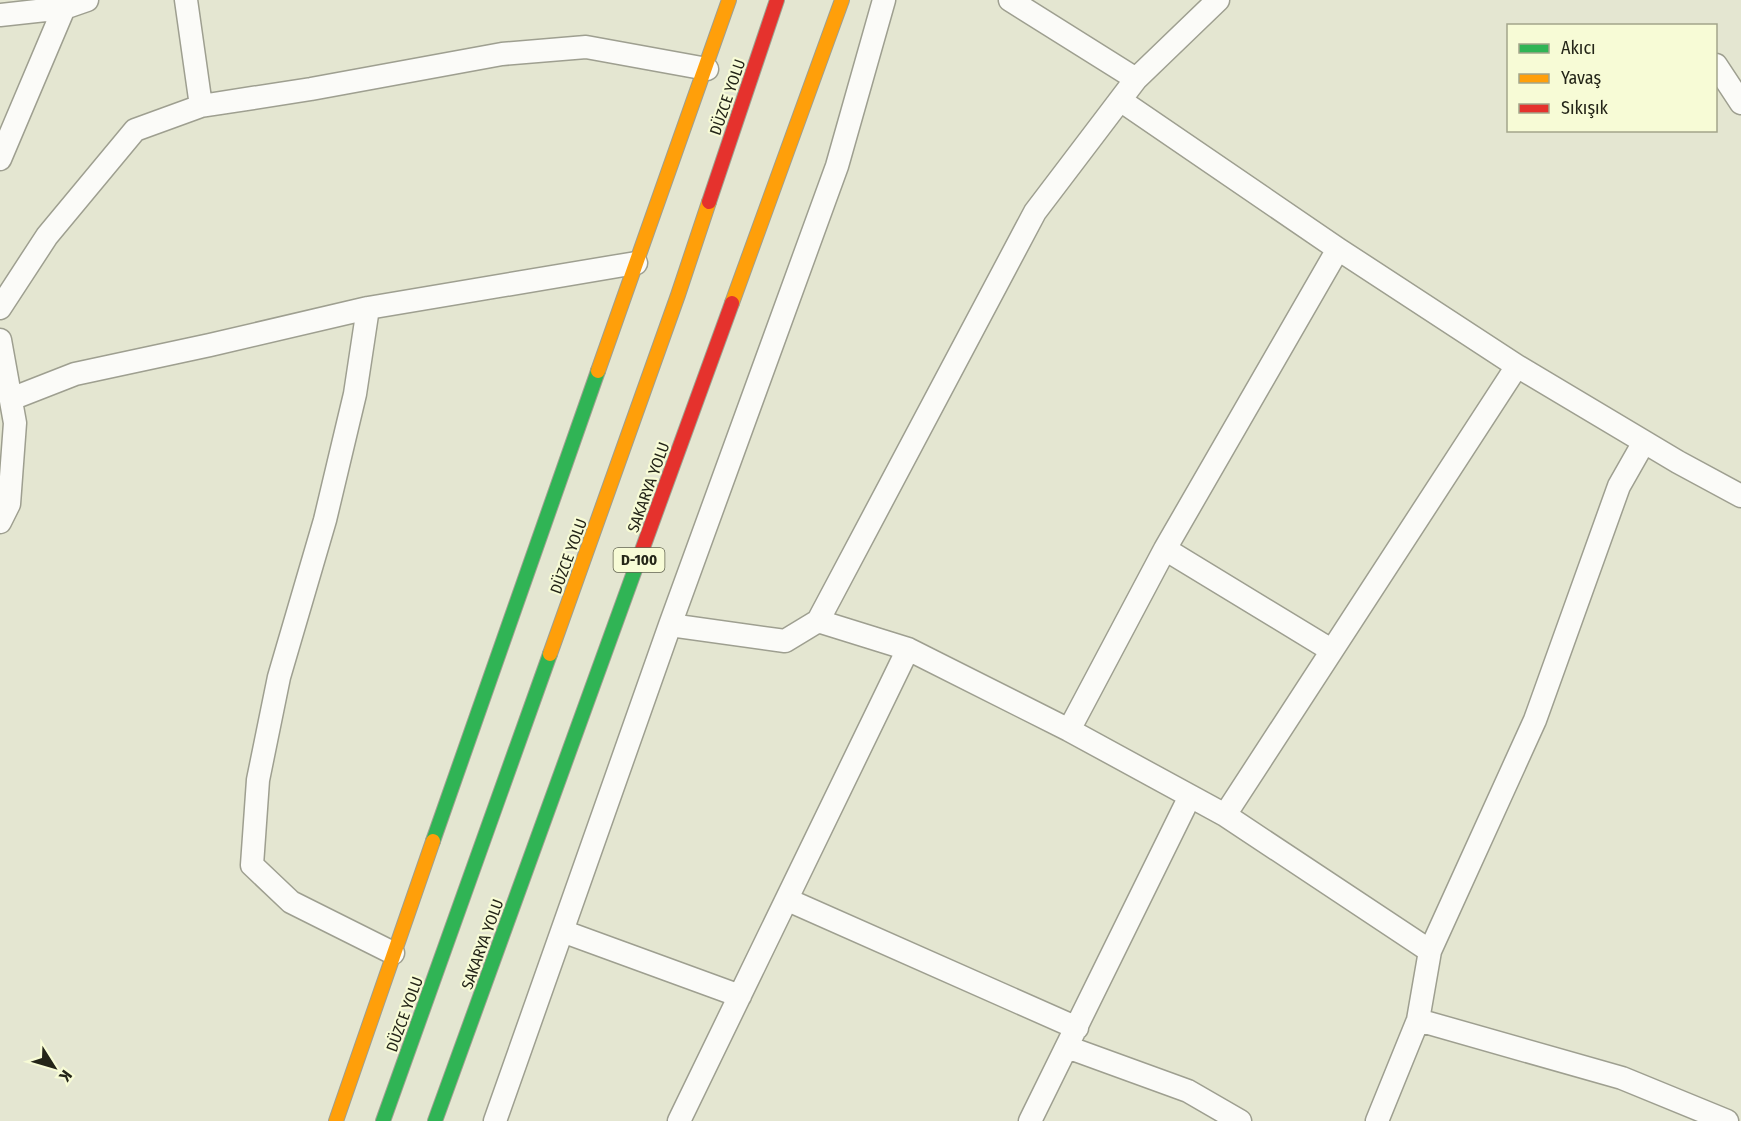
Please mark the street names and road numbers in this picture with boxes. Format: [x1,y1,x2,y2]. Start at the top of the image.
street label: DÜZCE YOLU [706,57,749,137]
street label: SAKARYA YOLU [623,440,674,535]
street label: DÜZCE YOLU [546,516,591,596]
road number: D-100 [614,548,664,572]
street label: SAKARYA YOLU [457,897,508,992]
street label: DÜZCE YOLU [382,974,427,1054]

